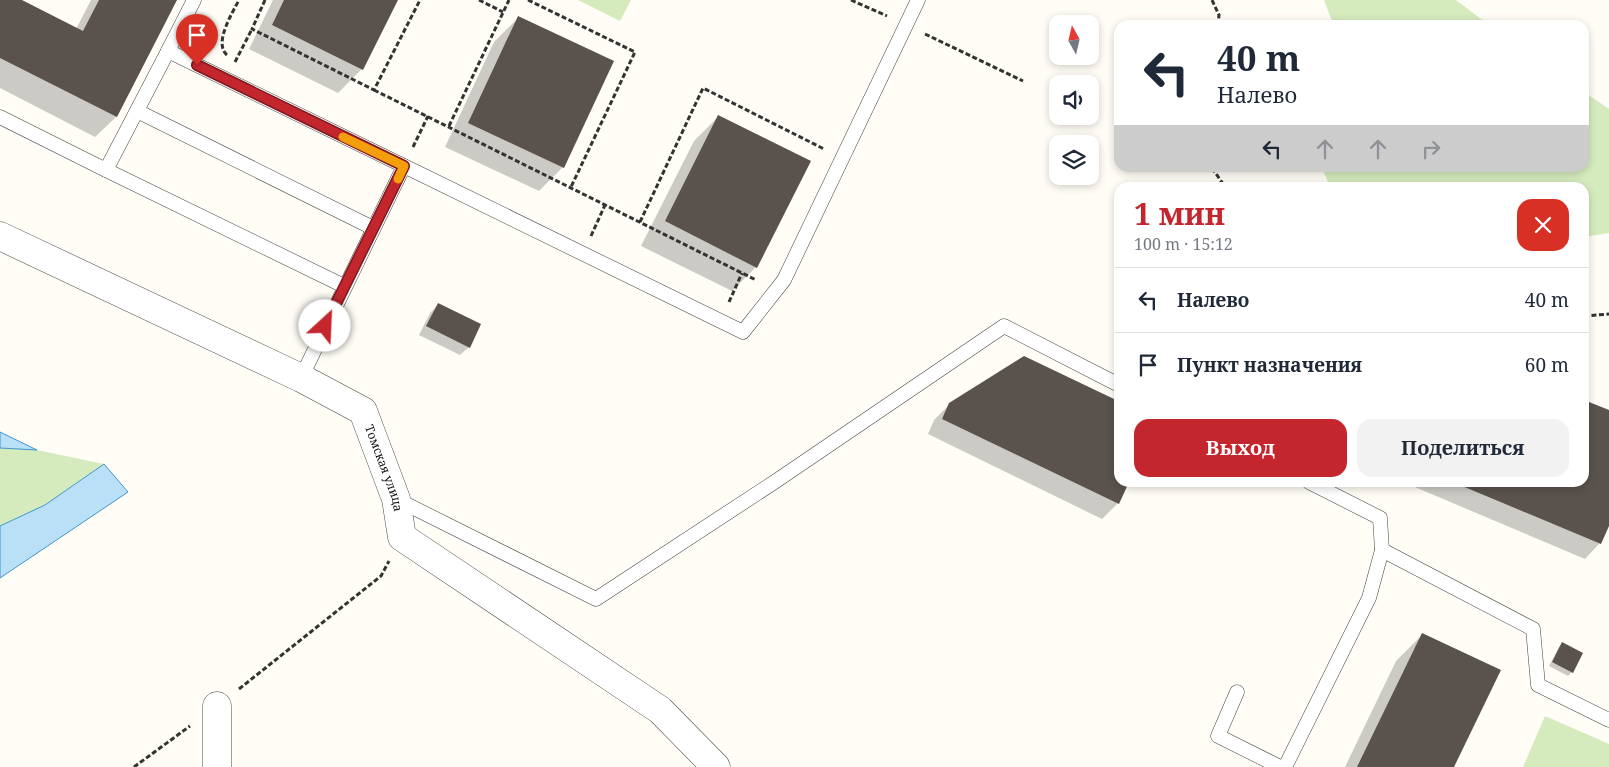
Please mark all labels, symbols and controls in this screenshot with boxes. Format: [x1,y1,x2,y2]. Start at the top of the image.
pin [176,14,218,65]
north arrow [1049,15,1099,65]
map controls [1049,15,1099,185]
icon: arrive [183,21,211,49]
text: 40 m [1217,34,1300,81]
icon: left [1134,40,1199,105]
button: sound [1049,75,1099,125]
text: Налево [1217,79,1297,109]
button: layers [1049,135,1099,185]
icon: left [1258,135,1286,163]
icon: ahead [1311,135,1339,163]
icon: ahead [1364,135,1392,163]
icon: right [1417,135,1445,163]
text: 1 мин [1134,193,1225,234]
button: close [1517,199,1569,251]
text: 100 m · 15:12 [1134,233,1233,255]
icon: left [1134,286,1162,314]
text: Налево [1177,287,1249,313]
text: 40 m [1525,287,1569,313]
position arrow [298,299,350,351]
icon: arrive [1134,351,1162,379]
text: Пункт назначения [1177,352,1362,378]
text: 60 m [1525,352,1569,378]
button: Выход [1134,419,1347,477]
button: Поделиться [1357,419,1569,477]
street label: Томская улица [361,422,407,513]

